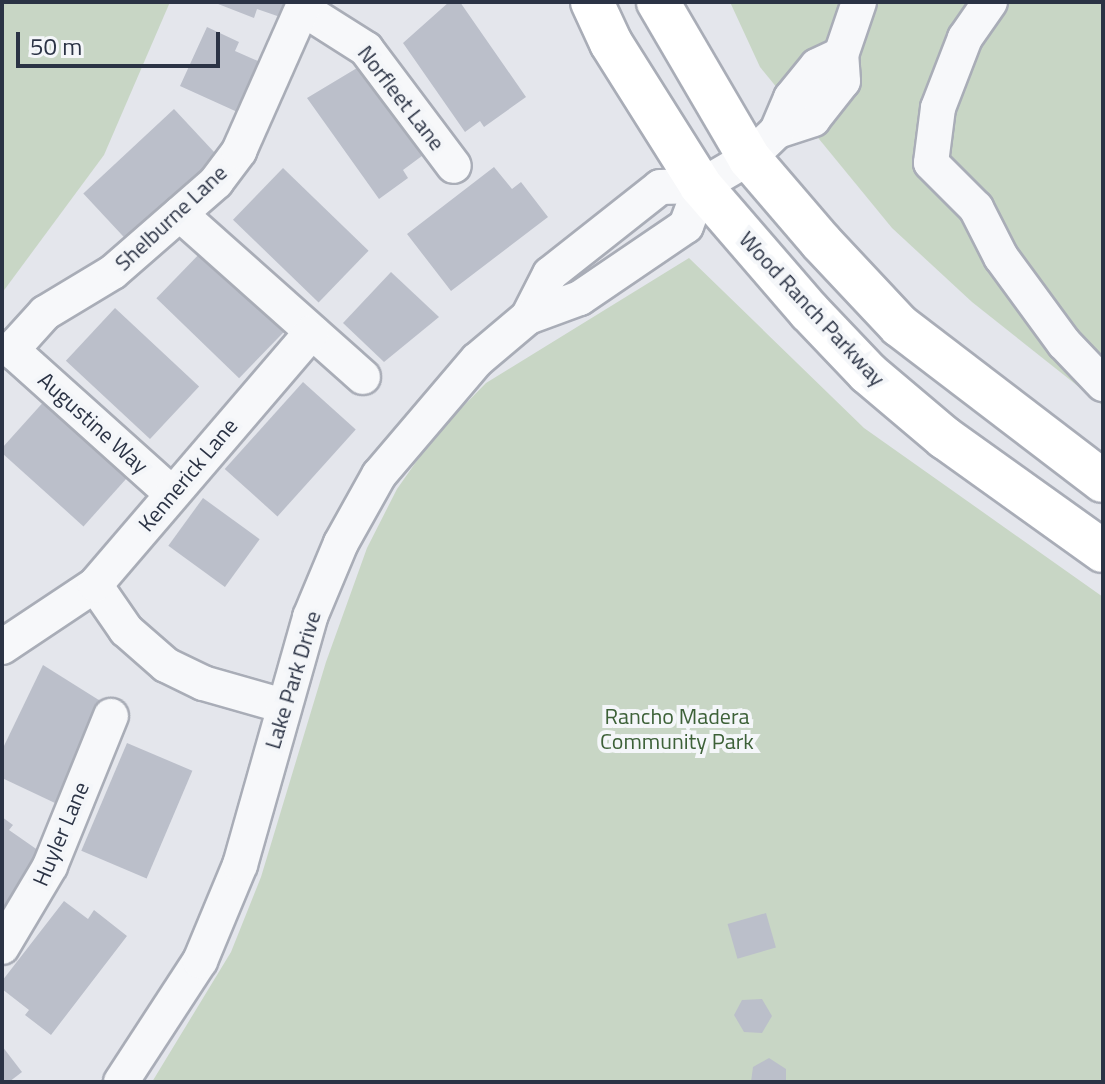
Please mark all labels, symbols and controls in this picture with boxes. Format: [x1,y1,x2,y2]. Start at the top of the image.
scale bar [20,16,224,66]
text: 50 m [30,28,82,64]
street label: Norfleet Lane [352,40,450,156]
street label: Shelburne Lane [110,160,232,276]
street label: Wood Ranch Parkway [734,226,890,392]
street label: Augustine Way [33,367,153,479]
street label: Kennerick Lane [133,413,243,537]
street label: Lake Park Drive [259,608,327,752]
park label: Rancho Madera Community Park [600,703,754,754]
street label: Huyler Lane [27,778,95,890]

